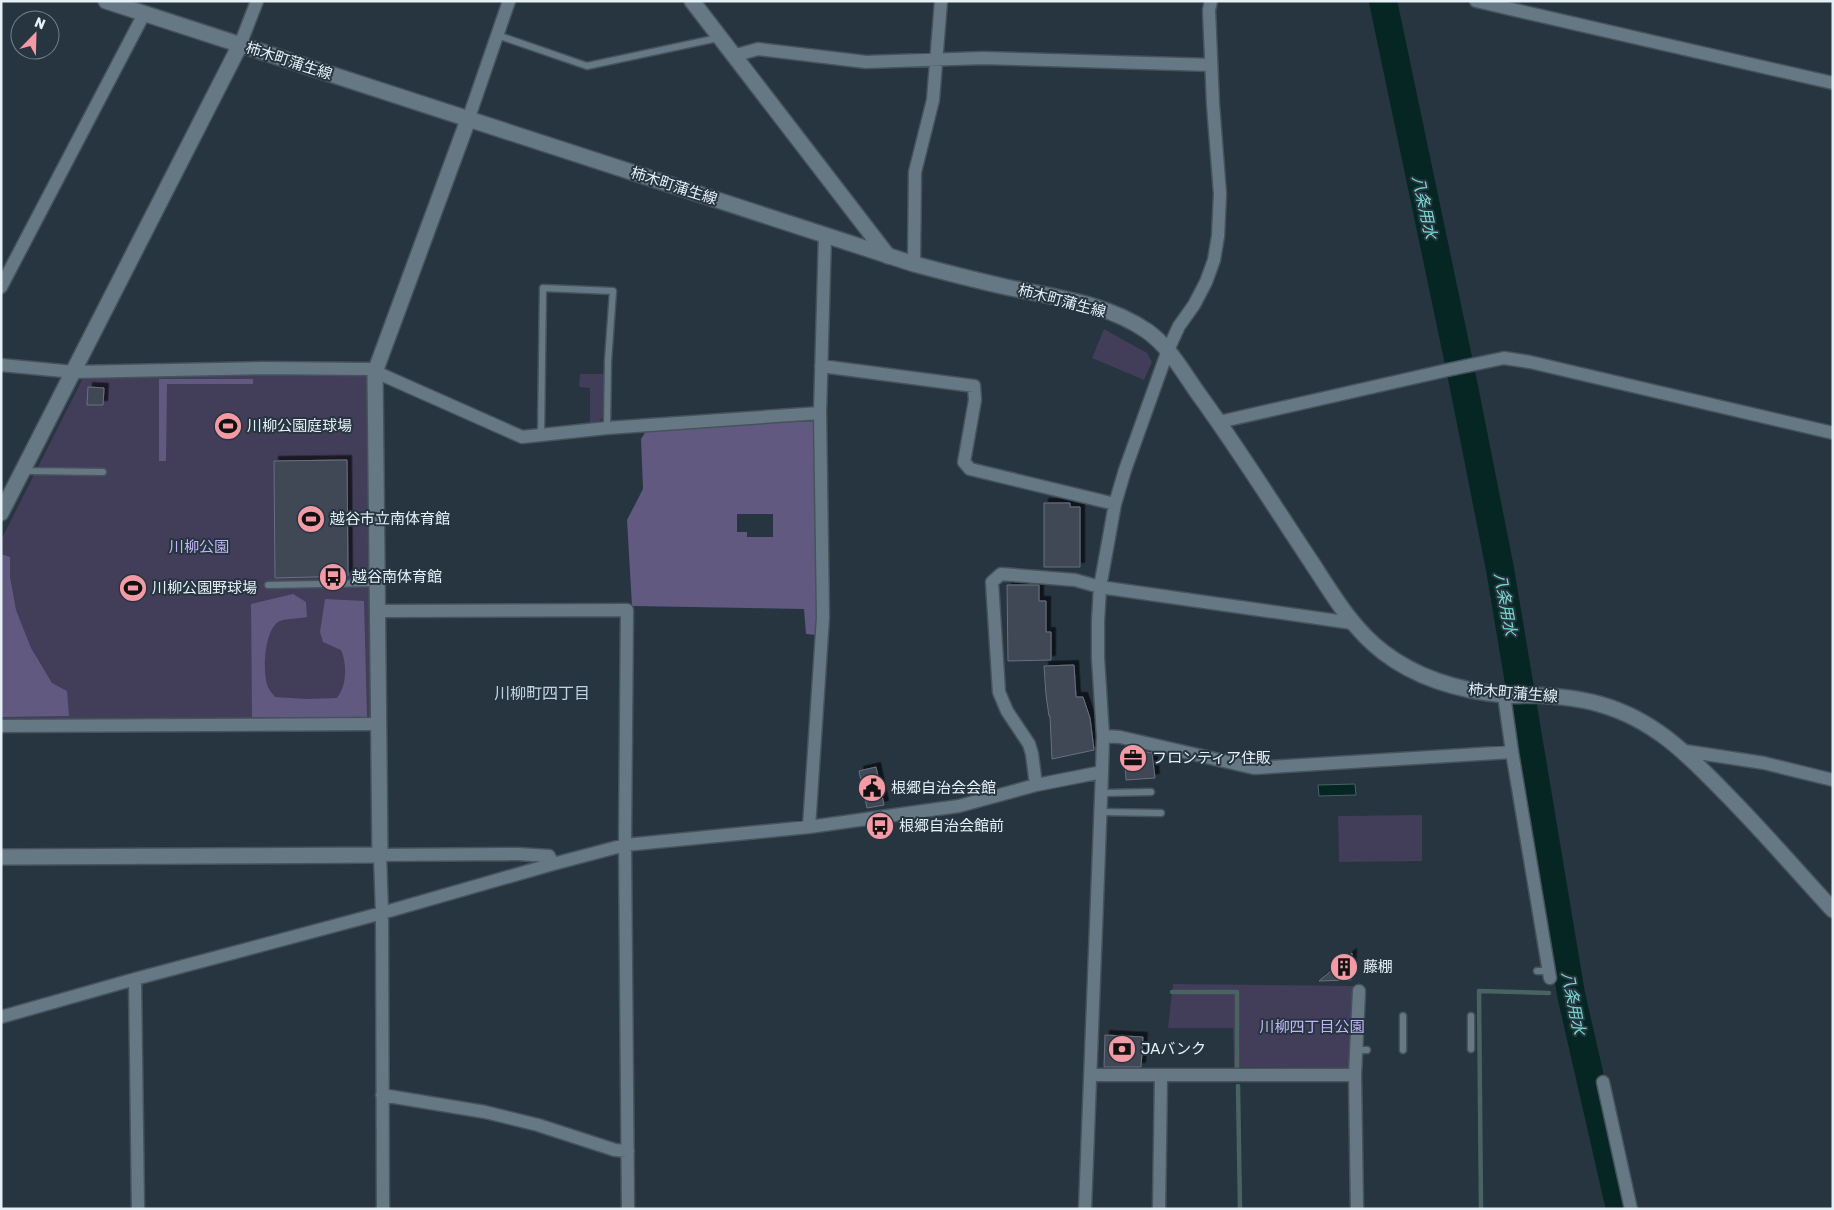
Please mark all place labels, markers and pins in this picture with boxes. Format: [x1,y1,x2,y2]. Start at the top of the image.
sports icon: 川柳公園庭球場 [213,411,243,441]
place label: 川柳公園庭球場 [247,417,352,435]
sports icon: 越谷市立南体育館 [296,504,326,534]
place label: 越谷市立南体育館 [329,510,450,528]
bus stop icon: 越谷南体育館 [318,562,348,592]
place label: 越谷南体育館 [351,568,442,586]
sports icon: 川柳公園野球場 [118,573,148,603]
place label: 川柳公園野球場 [152,579,257,597]
office icon: フロンティア住販 [1118,743,1148,773]
place label: フロンティア住販 [1152,749,1271,767]
public building icon: 根郷自治会会館 [857,773,887,803]
place label: 根郷自治会会館 [891,779,996,797]
bus stop icon: 根郷自治会館前 [865,811,895,841]
place label: 根郷自治会館前 [899,817,1004,835]
building icon: 藤棚 [1329,952,1359,982]
place label: 藤棚 [1363,958,1393,976]
bank icon: JAバンク [1107,1034,1137,1064]
place label: JAバンク [1141,1040,1206,1058]

